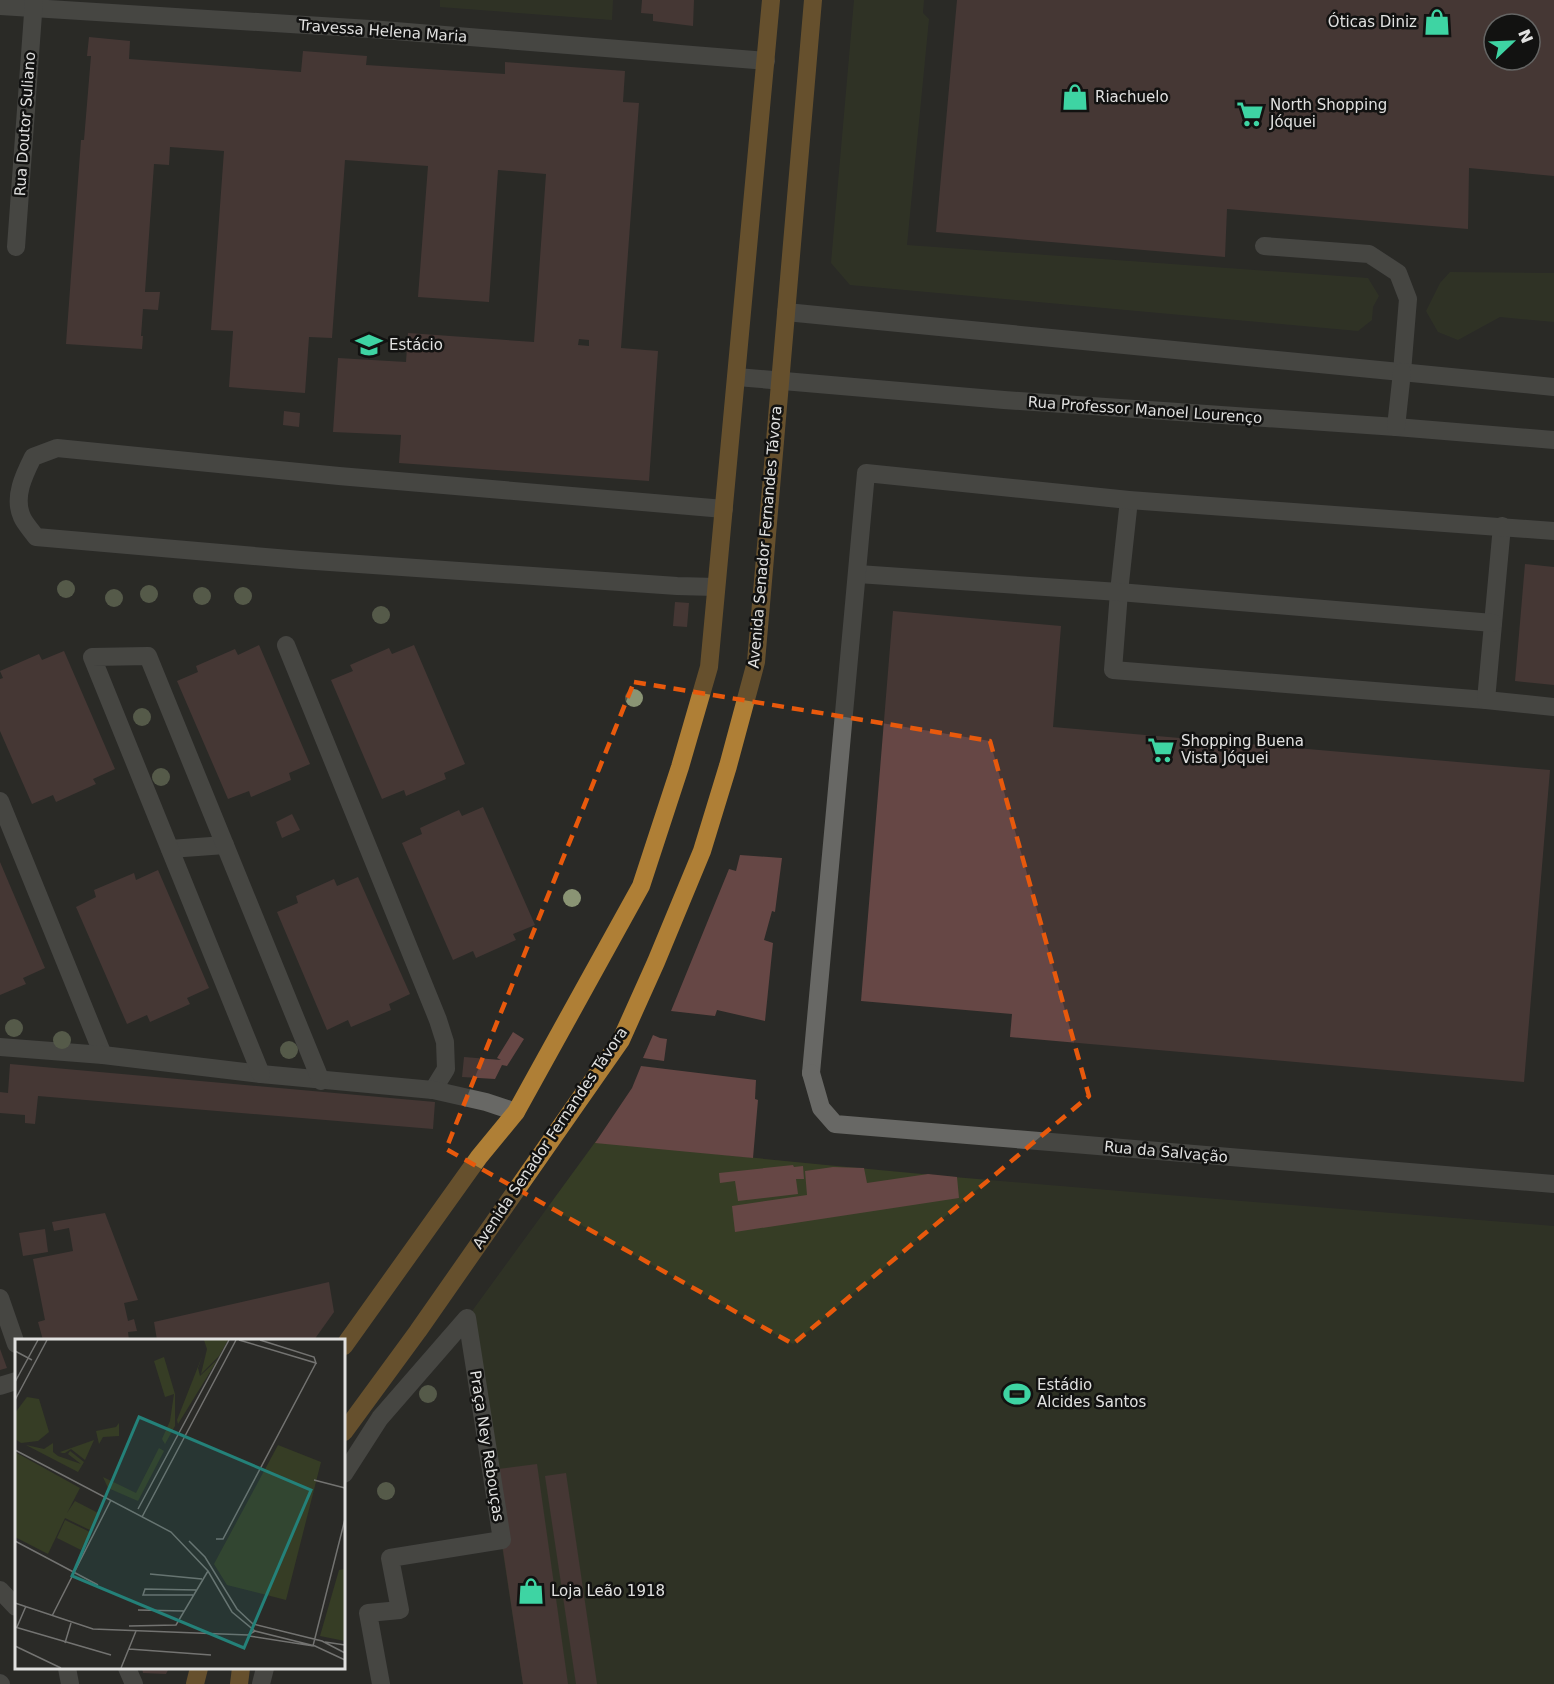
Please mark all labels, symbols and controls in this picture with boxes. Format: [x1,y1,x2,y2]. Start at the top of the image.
shop icon: Óticas Diniz [1422,7,1452,37]
place label: Óticas Diniz [1328,12,1417,31]
north arrow [1482,12,1542,72]
street label: Travessa Helena Maria [297,16,468,46]
text: N [1514,26,1537,46]
street label: Rua Doutor Suliano [11,51,39,197]
shop icon: Riachuelo [1060,82,1090,112]
place label: Riachuelo [1095,88,1169,106]
place label: North Shopping Jóquei [1269,96,1387,131]
supermarket icon: North Shopping Jóquei [1235,99,1265,129]
school or university icon: Estácio [354,330,384,360]
place label: Estácio [389,336,443,354]
street label: Rua Professor Manoel Lourenço [1027,393,1263,427]
street label: Avenida Senador Fernandes Távora [745,405,785,669]
place label: Shopping Buena Vista Jóquei [1181,732,1304,767]
supermarket icon: Shopping Buena Vista Jóquei [1146,735,1176,765]
street label: Avenida Senador Fernandes Távora [469,1024,631,1252]
street label: Rua da Salvação [1103,1138,1229,1166]
inset map [15,1339,345,1669]
street label: Praça Ney Rebouças [466,1369,508,1523]
place label: Estádio Alcides Santos [1037,1376,1146,1411]
sports icon: Estádio Alcides Santos [1002,1379,1032,1409]
shop icon: Loja Leão 1918 [516,1576,546,1606]
place label: Loja Leão 1918 [551,1582,665,1600]

